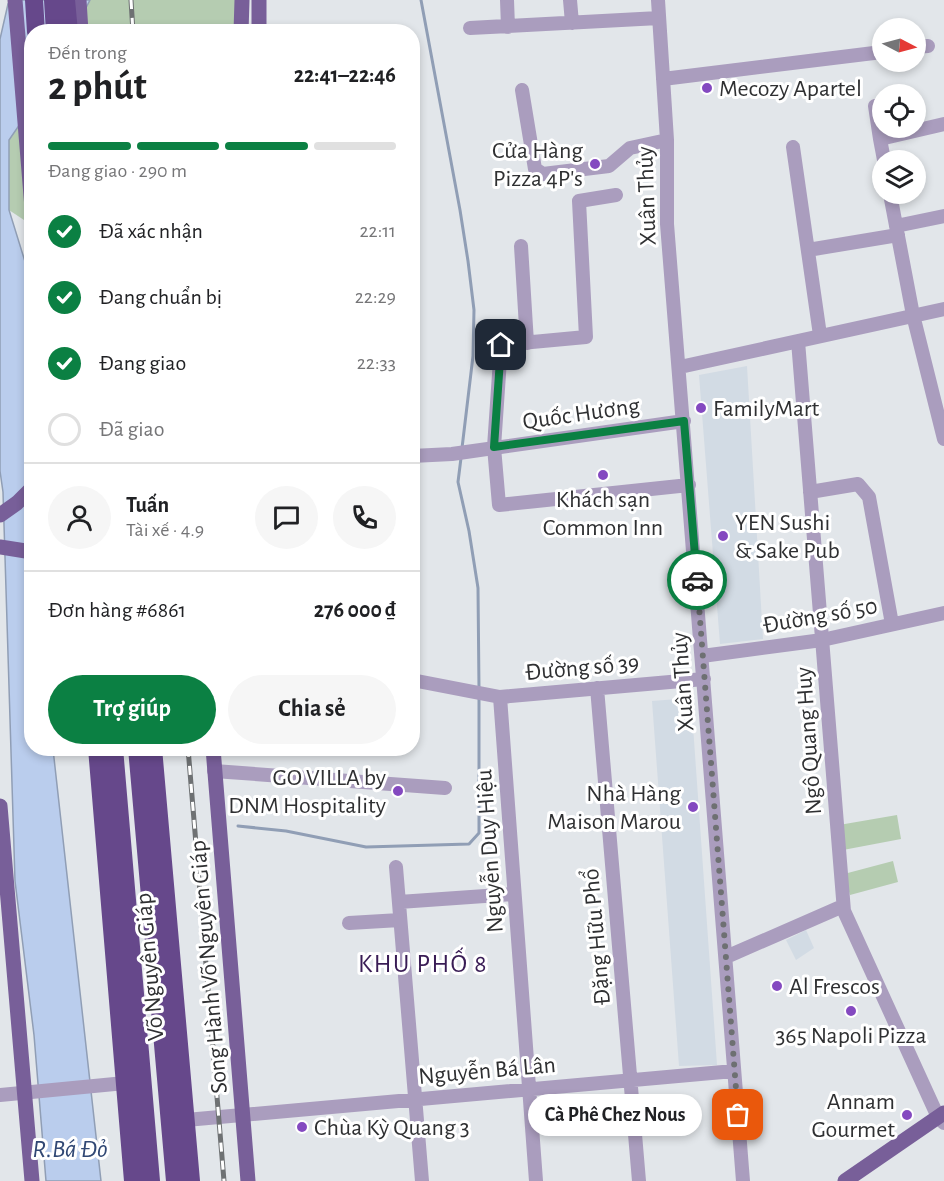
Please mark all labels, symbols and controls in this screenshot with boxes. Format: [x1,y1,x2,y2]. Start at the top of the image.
north arrow [872,18,926,72]
map controls [872,18,926,204]
text: Đến trong [48,43,127,63]
text: 22:41–22:46 [294,64,396,86]
text: 2 phút [48,68,147,107]
place label: Mecozy Apartel [719,77,862,101]
marker: Mecozy Apartel [700,81,714,95]
button: locate [872,84,926,138]
place label: Cửa Hàng Pizza 4P's [492,139,583,191]
street label: Xuân Thủy [633,146,661,246]
button: layers [872,150,926,204]
marker: Cửa Hàng Pizza 4P's [588,157,602,171]
text: Đang giao · 290 m [48,161,187,181]
icon: check [48,215,81,248]
text: Đã xác nhận [99,220,203,242]
text: 22:11 [359,221,396,241]
icon: check [48,281,81,314]
text: Đang chuẩn bị [99,286,222,308]
text: 22:29 [355,287,396,307]
pin [475,319,526,370]
icon: home [484,328,517,361]
icon: check [48,347,81,380]
text: Đang giao [99,352,186,374]
text: 22:33 [357,353,396,373]
street label: Quốc Hương [521,394,641,434]
place label: FamilyMart [713,397,820,421]
marker: FamilyMart [694,401,708,415]
text: Đã giao [99,418,164,440]
marker: Khách sạn Common Inn [596,468,610,482]
button: person [48,486,111,549]
button: chat [255,486,318,549]
button: phone [333,486,396,549]
place label: Khách sạn Common Inn [543,488,663,540]
text: Tuấn [126,494,169,516]
place label: YEN Sushi & Sake Pub [735,511,840,563]
text: Tài xế · 4.9 [126,520,204,540]
marker: YEN Sushi & Sake Pub [716,529,730,543]
courier [667,550,727,610]
icon: car [681,564,714,597]
street label: Đường số 50 [761,594,879,638]
text: Đơn hàng #6861 [48,599,186,621]
text: 276 000 ₫ [314,599,396,621]
street label: Xuân Thủy [668,631,698,732]
street label: Đường số 39 [524,651,640,685]
street label: Ngô Quang Huy [792,666,826,816]
button: Trợ giúp [48,675,216,744]
button: Chia sẻ [228,675,396,744]
place label: GO VILLA by DNM Hospitality [228,766,386,818]
street label: Nguyễn Duy Hiệu [471,768,508,934]
place label: Nhà Hàng Maison Marou [547,782,681,834]
marker: GO VILLA by DNM Hospitality [391,784,405,798]
marker: Nhà Hàng Maison Marou [686,800,700,814]
street label: Song Hành Võ Nguyên Giáp [186,839,232,1095]
street label: Đặng Hữu Phổ [578,868,615,1006]
street label: Võ Nguyên Giáp [132,892,168,1042]
district label: KHU PHỐ 8 [358,947,488,977]
place label: Al Frescos [789,975,880,999]
marker: Al Frescos [770,979,784,993]
marker: 365 Napoli Pizza [844,1004,858,1018]
place label: 365 Napoli Pizza [775,1024,927,1048]
street label: Nguyễn Bá Lân [417,1052,557,1089]
pin [712,1089,763,1140]
place label: Annam Gourmet [812,1090,895,1142]
callout: Cà Phê Chez Nous [528,1094,702,1136]
icon: bag [721,1098,754,1131]
text: Cà Phê Chez Nous [545,1105,685,1125]
marker: Annam Gourmet [900,1108,914,1122]
place label: Chùa Kỳ Quang 3 [314,1116,470,1140]
marker: Chùa Kỳ Quang 3 [295,1120,309,1134]
water label: R.Bá Đỏ [32,1136,108,1162]

